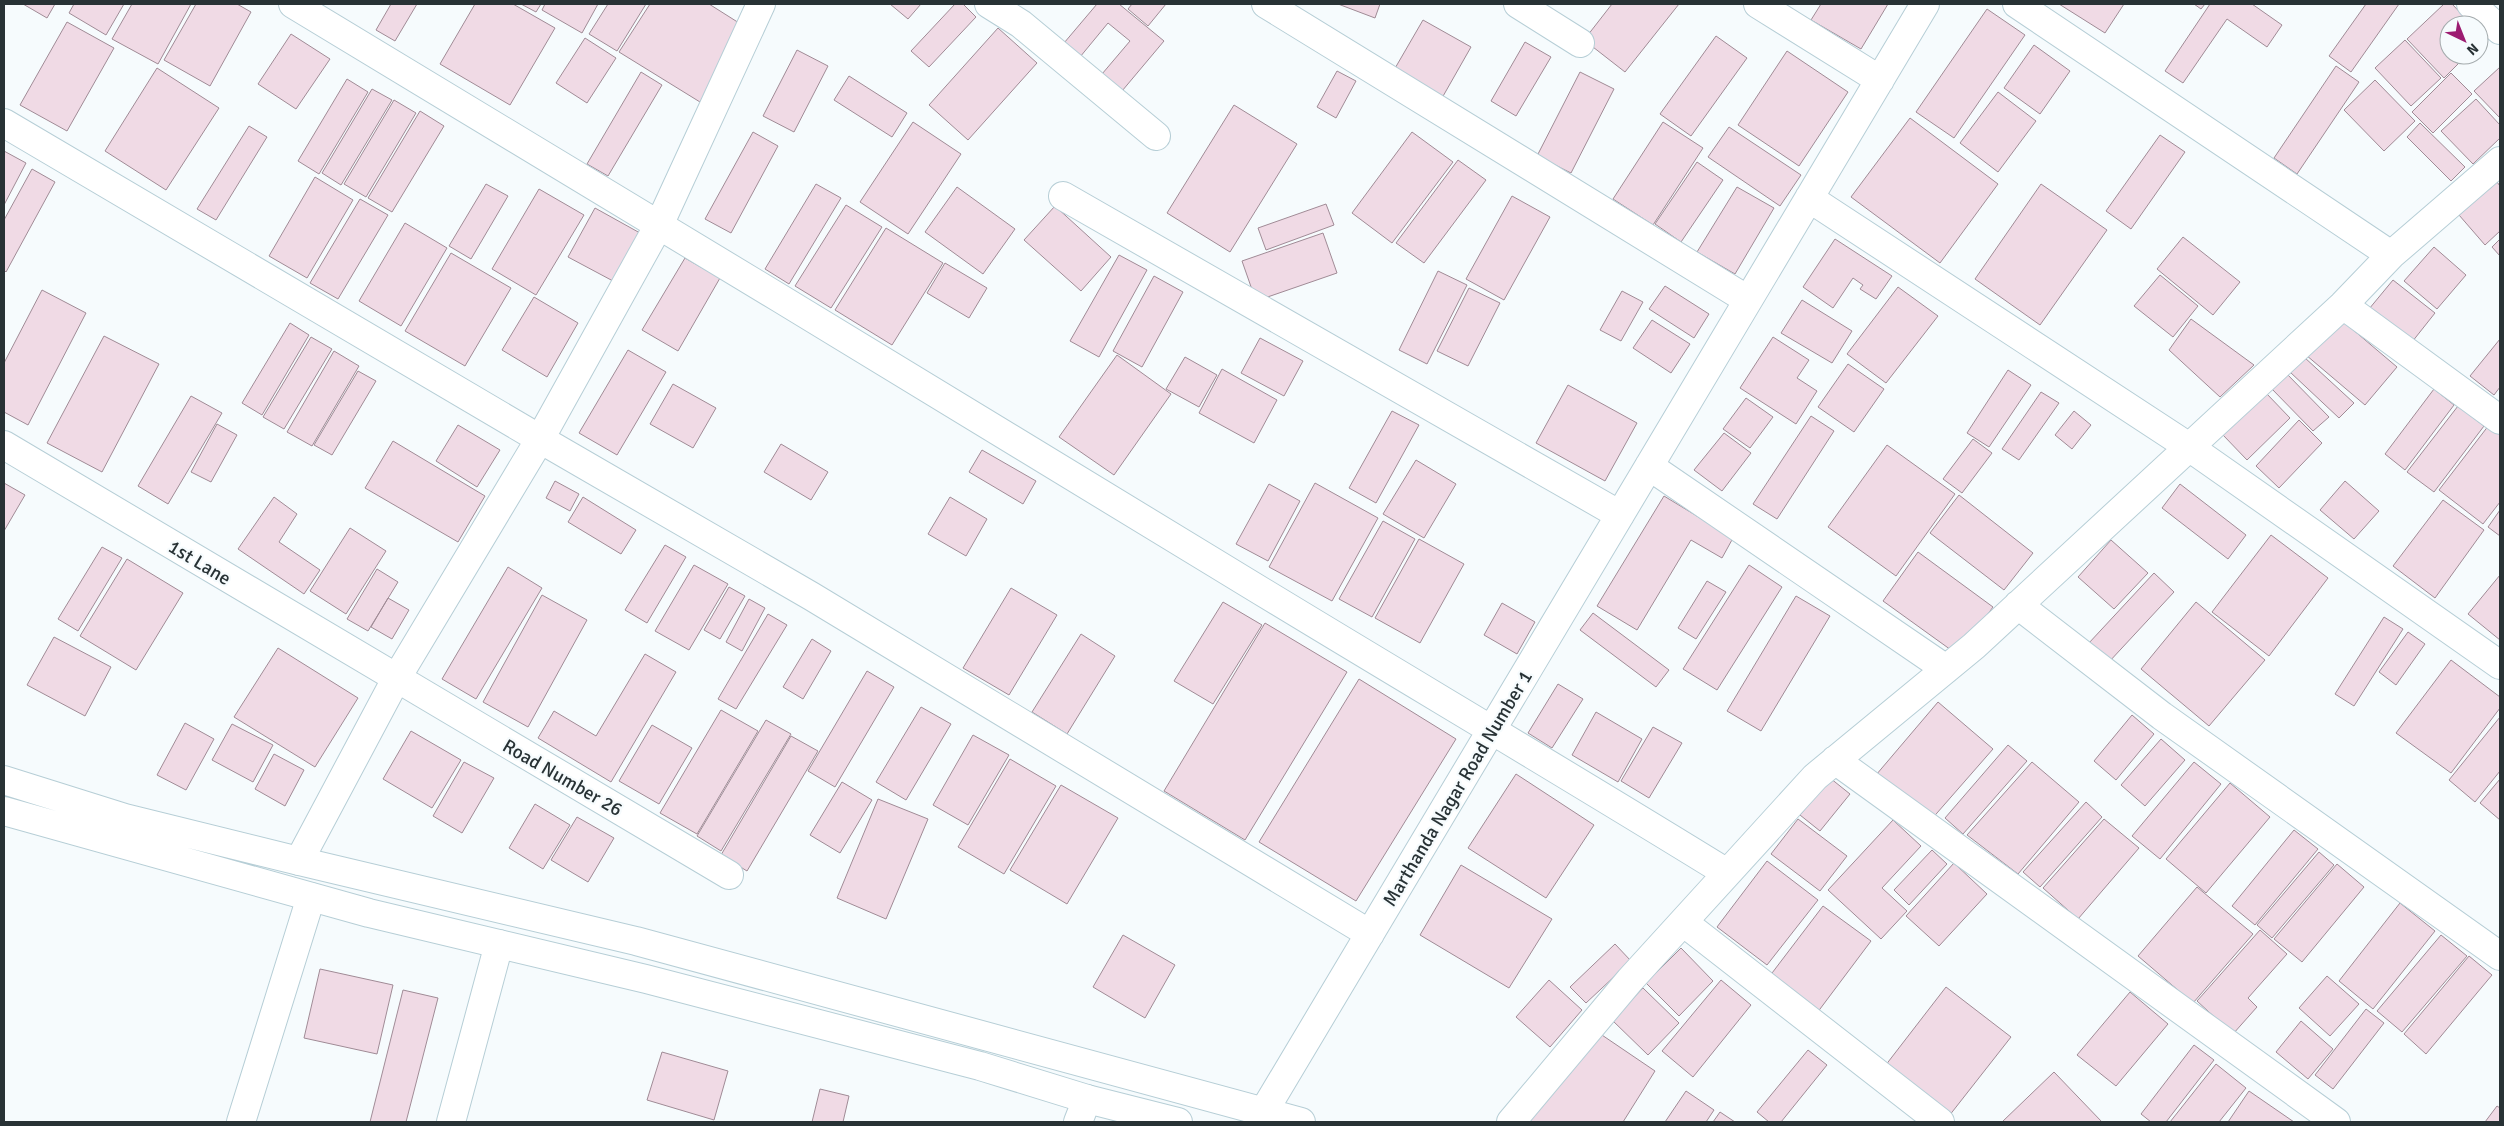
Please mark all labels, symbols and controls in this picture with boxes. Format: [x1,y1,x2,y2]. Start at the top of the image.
north arrow [2439,15,2489,65]
text: N [2463,40,2482,59]
street label: 1st Lane [164,535,235,591]
street label: Marthanda Nagar Road Number 1 [1378,666,1538,911]
street label: Road Number 26 [498,734,627,822]

